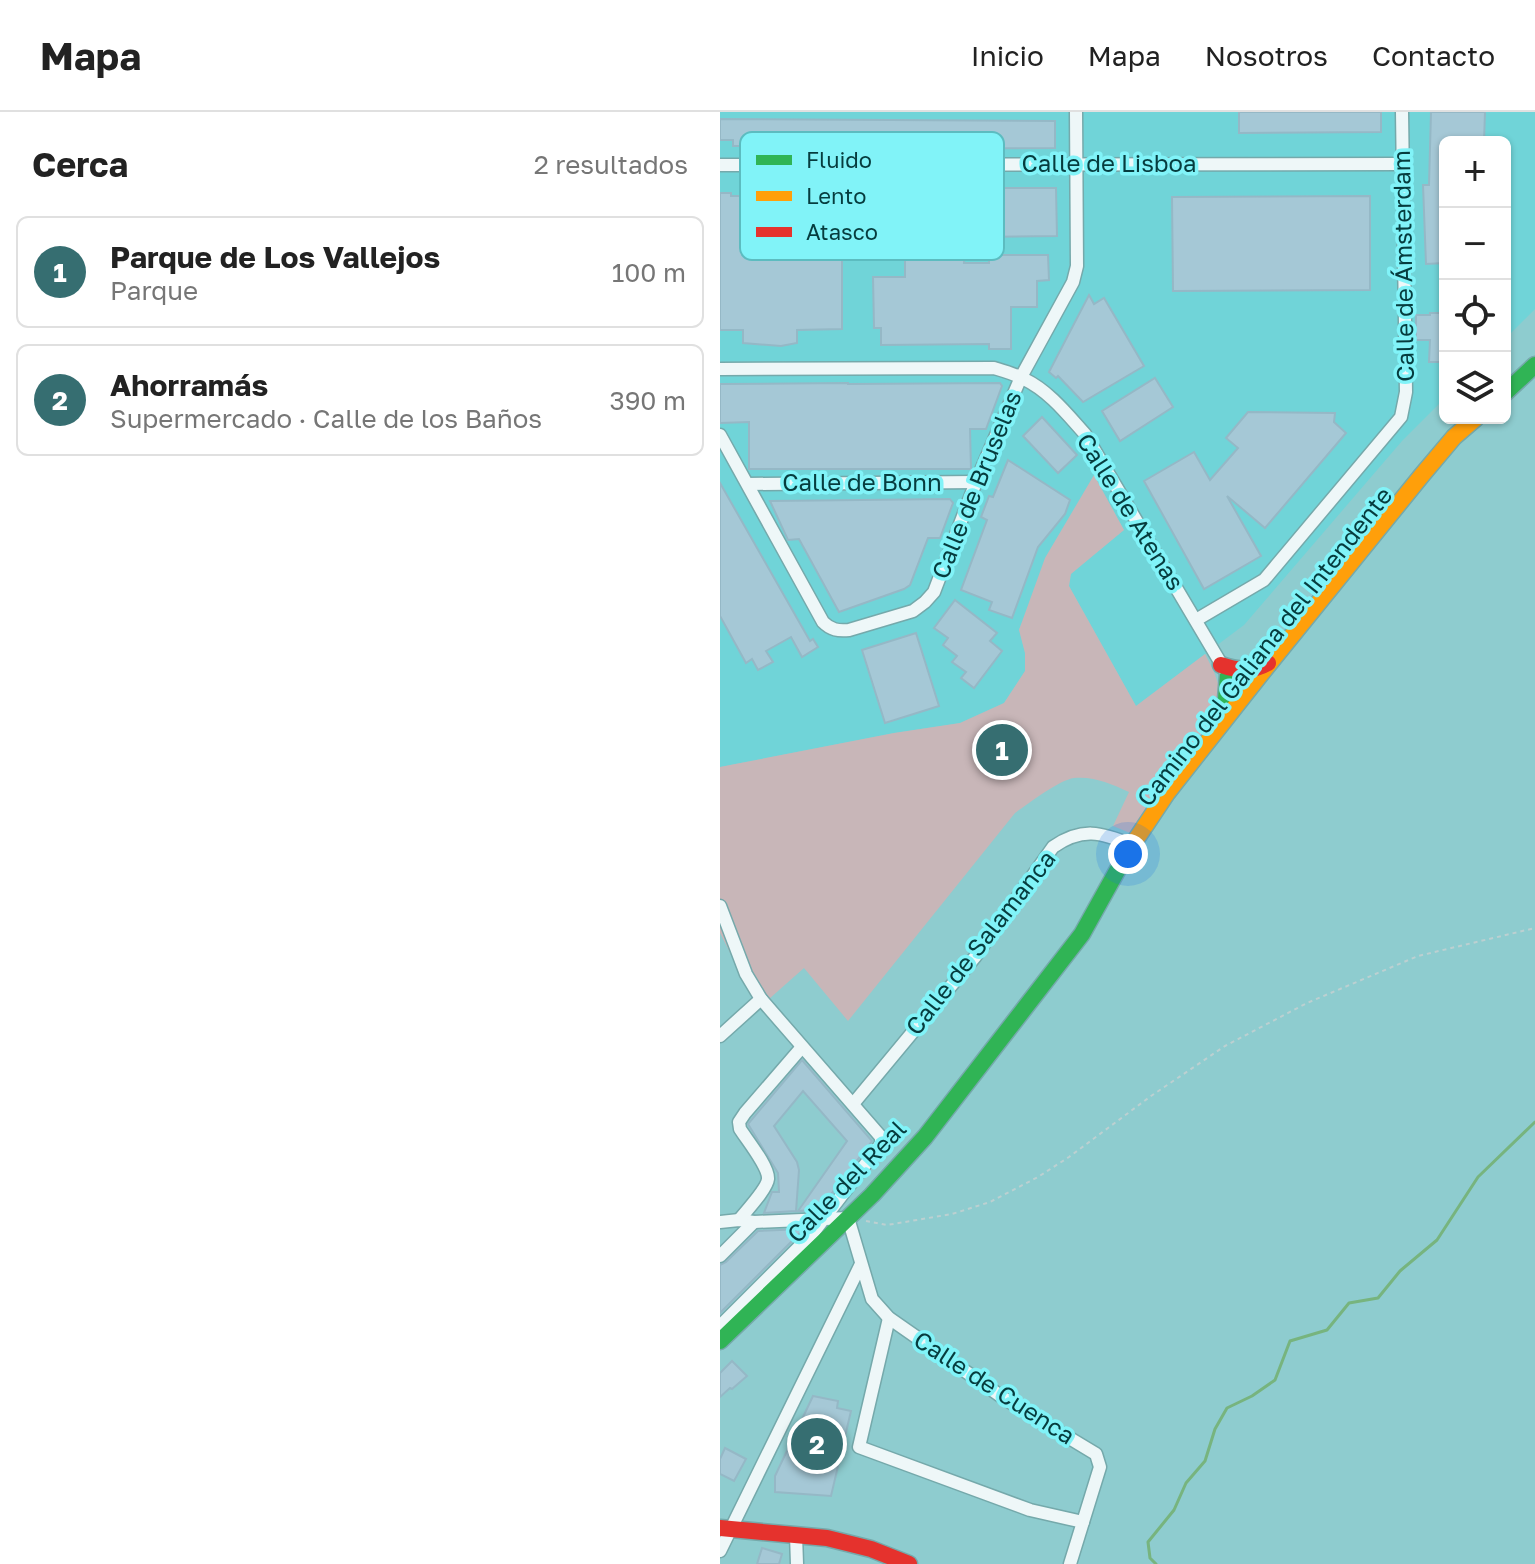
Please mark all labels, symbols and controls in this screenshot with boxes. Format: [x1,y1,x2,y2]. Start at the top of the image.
text: Mapa [40,33,141,78]
text: Inicio [971,39,1044,72]
text: Mapa [1088,39,1161,72]
text: Nosotros [1205,39,1328,72]
text: Contacto [1372,39,1495,72]
legend [740,132,1004,260]
map controls [1439,136,1511,424]
button: + [1439,136,1511,208]
text: Cerca [32,144,128,184]
text: Fluido [806,146,872,173]
street label: Calle de Lisboa [1021,148,1197,177]
text: 2 resultados [534,149,688,180]
street label: Calle de Ámsterdam [1386,150,1419,382]
text: Lento [806,182,866,209]
button: − [1439,208,1511,280]
text: Atasco [806,218,878,245]
text: Parque de Los Vallejos [110,239,440,275]
text: 1 [53,257,67,288]
text: 100 m [612,257,686,288]
text: Parque [110,275,198,306]
button: locate [1439,280,1511,352]
button: layers [1439,352,1511,424]
text: Ahorramás [110,367,268,403]
text: 2 [52,385,68,416]
text: 390 m [609,385,686,416]
street label: Calle de Bruselas [925,386,1027,583]
text: Supermercado · Calle de los Baños [110,403,542,434]
street label: Calle de Atenas [1071,428,1191,595]
street label: Calle de Bonn [782,467,942,496]
street label: Camino del Galiana del Intendente [1130,481,1397,811]
pin: 1 [976,720,1028,780]
your location [1108,834,1148,874]
street label: Calle de Salamanca [899,844,1061,1040]
street label: Calle del Real [780,1114,911,1248]
street label: Calle de Cuenca [909,1324,1081,1449]
pin: 2 [791,1414,843,1474]

